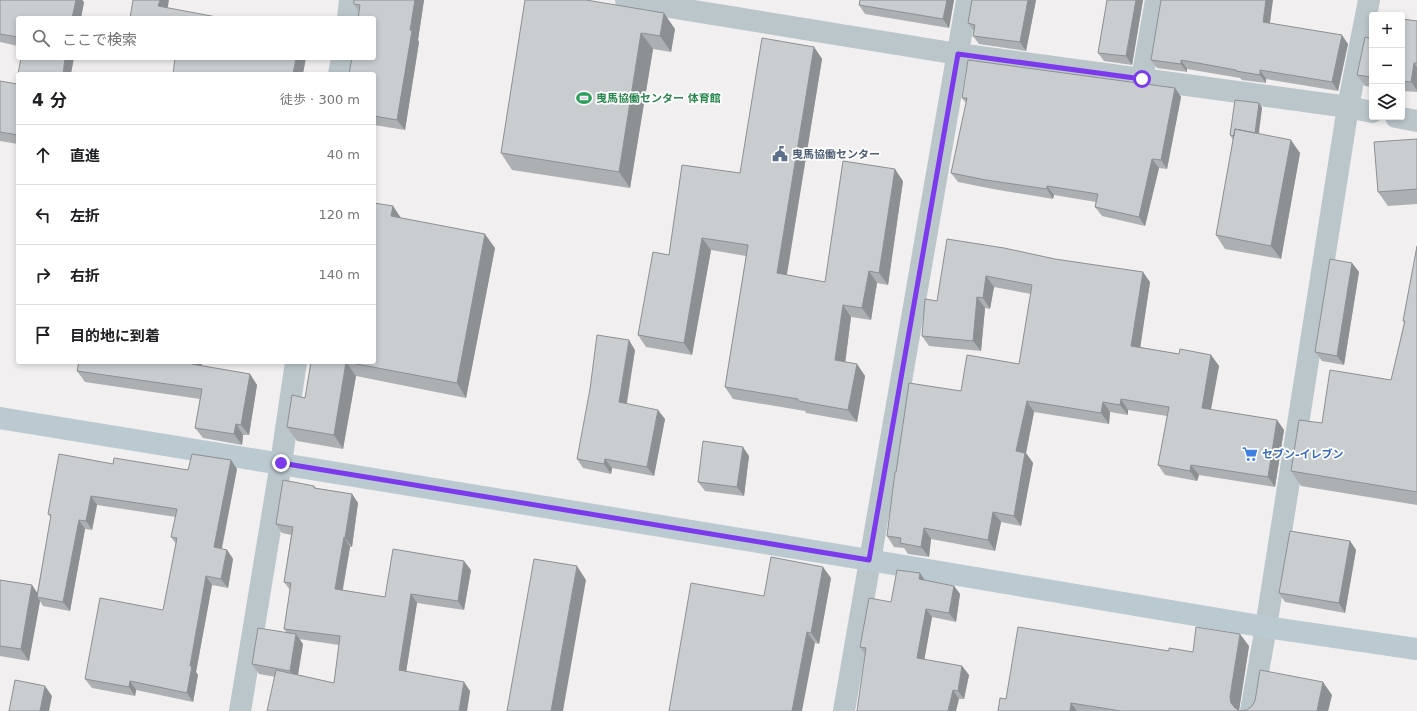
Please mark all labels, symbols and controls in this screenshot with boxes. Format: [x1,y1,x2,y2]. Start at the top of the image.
map controls [1369,12,1405,120]
button: + [1369,12,1405,48]
search box [16,16,376,60]
icon: search [30,27,52,49]
text: ここで検索 [62,31,137,49]
button: − [1369,48,1405,84]
route start [1133,70,1151,88]
button: layers [1369,84,1405,120]
sports icon: 曳馬協働センター 体育館 [575,89,593,107]
text: 4 分 [32,90,67,110]
text: 徒歩 · 300 m [280,92,360,107]
place label: 曳馬協働センター 体育館 [596,92,721,105]
icon: ahead [32,144,54,166]
public building icon: 曳馬協働センター [771,145,789,163]
text: 直進 [70,147,100,165]
text: 40 m [327,147,360,162]
place label: 曳馬協働センター [792,148,880,161]
icon: left [32,204,54,226]
text: 左折 [70,207,100,225]
text: 120 m [318,207,360,222]
icon: right [32,264,54,286]
text: 右折 [70,267,100,285]
text: 140 m [318,267,360,282]
icon: arrive [32,324,54,346]
text: 目的地に到着 [70,327,160,345]
supermarket icon: セブン-イレブン [1241,445,1259,463]
place label: セブン-イレブン [1262,448,1344,461]
route end [272,454,290,472]

